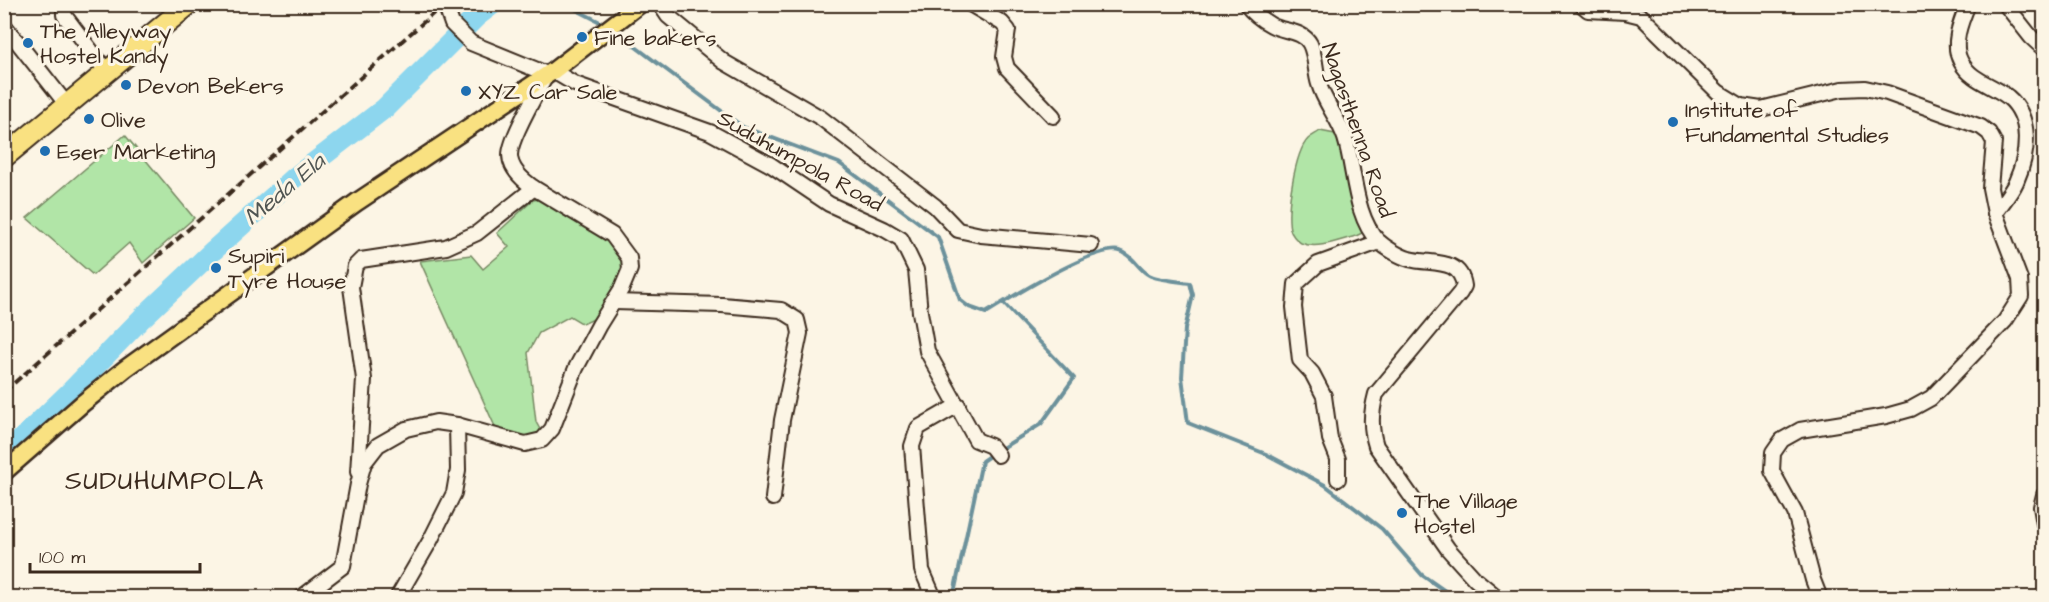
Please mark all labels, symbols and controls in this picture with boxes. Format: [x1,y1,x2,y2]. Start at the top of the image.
place label: The Alleyway Hostel Kandy [40,16,171,73]
place label: Fine bakers [594,23,716,54]
marker: Fine bakers [575,30,589,44]
marker: The Alleyway Hostel Kandy [21,36,35,50]
street label: Nagasthenna Road [1312,39,1402,222]
place label: Devon Bekers [138,71,284,102]
place label: XYZ Car Sale [478,77,618,108]
marker: Devon Bekers [119,78,133,92]
marker: XYZ Car Sale [459,84,473,98]
place label: Institute of Fundamental Studies [1685,95,1889,151]
street label: Suduhumpola Road [712,103,889,220]
place label: Olive [101,105,146,136]
marker: Olive [82,112,96,126]
marker: Institute of Fundamental Studies [1666,115,1680,129]
place label: Eser Marketing [57,137,215,169]
marker: Eser Marketing [38,144,52,158]
water label: Meda Ela [237,144,334,234]
place label: Supiri Tyre House [228,241,347,298]
marker: Supiri Tyre House [209,261,223,275]
district label: SUDUHUMPOLA [65,463,265,499]
place label: The Village Hostel [1414,486,1518,542]
marker: The Village Hostel [1395,506,1409,520]
scale bar [30,536,200,574]
text: 100 m [39,545,85,570]

